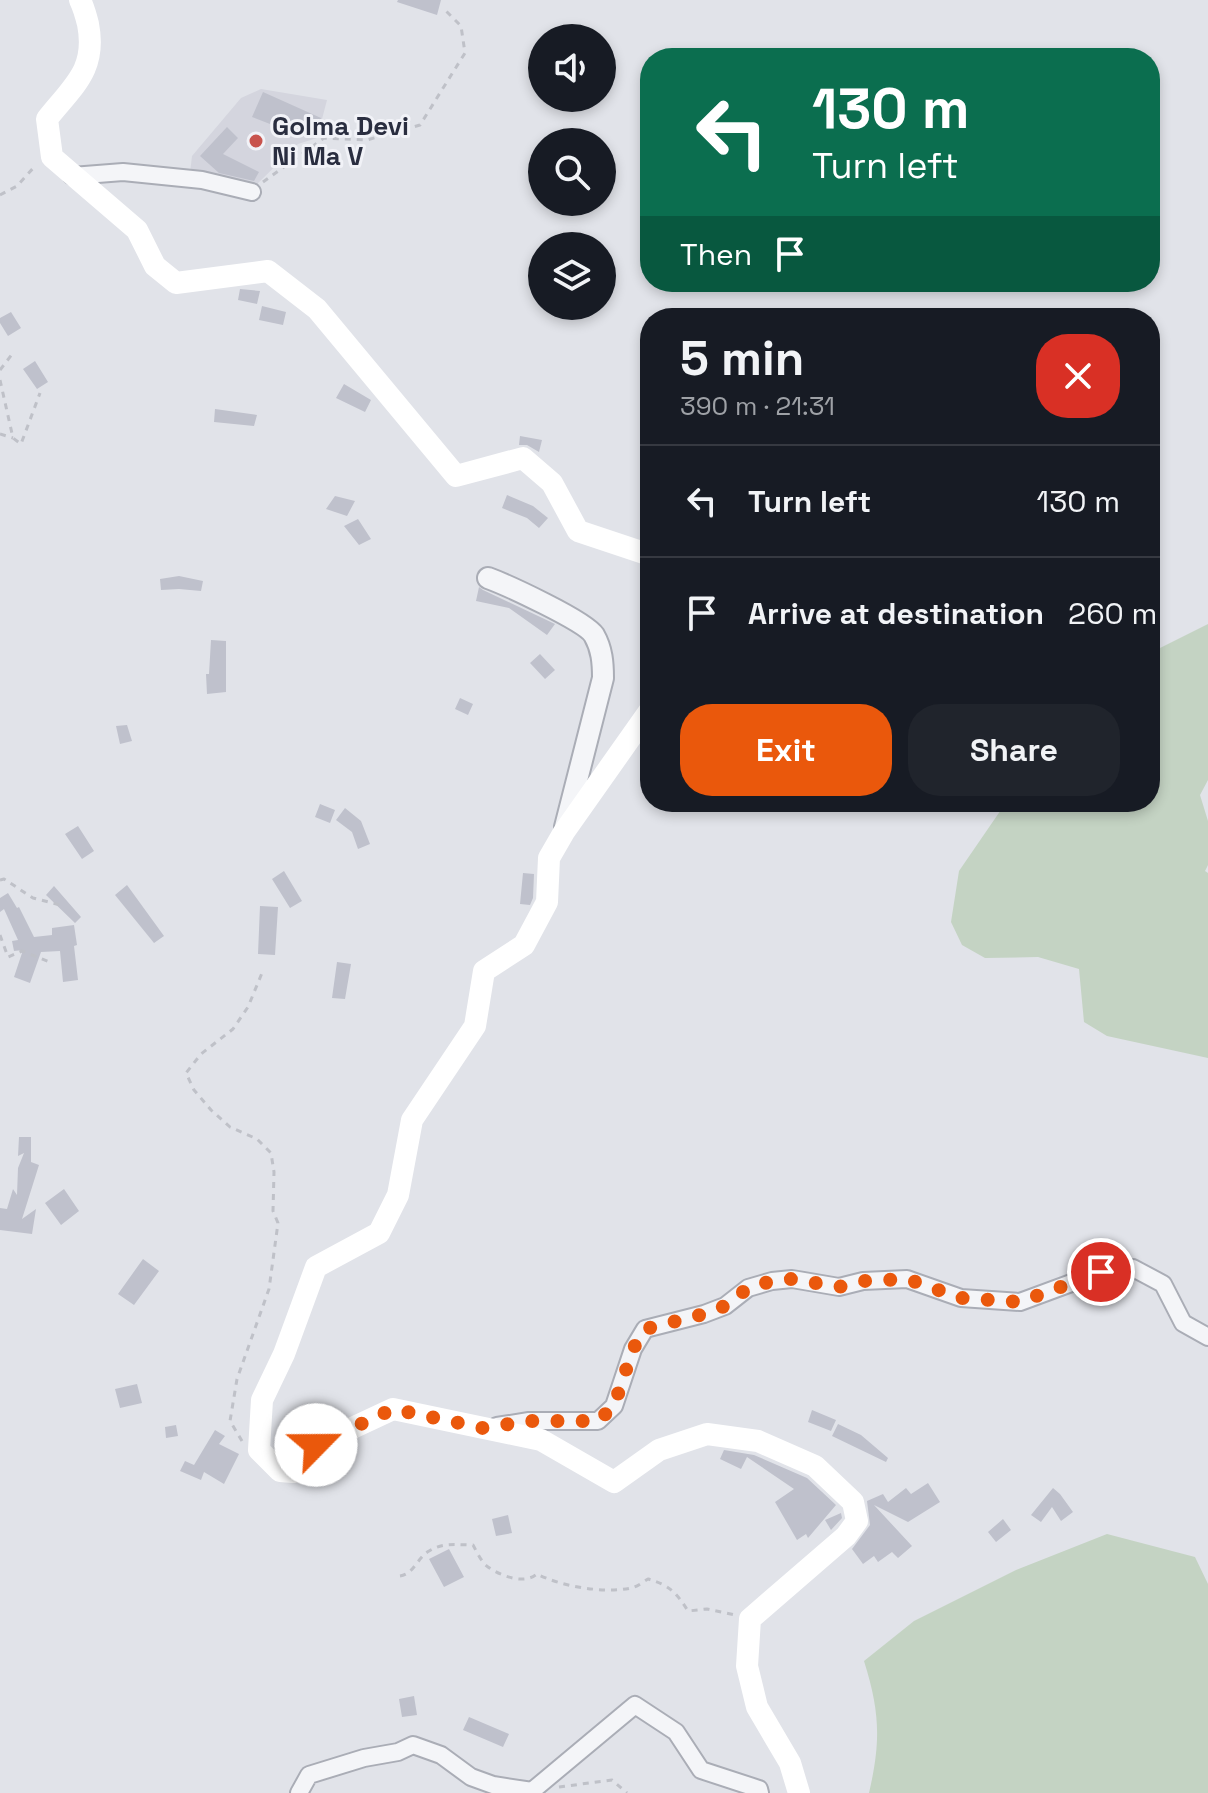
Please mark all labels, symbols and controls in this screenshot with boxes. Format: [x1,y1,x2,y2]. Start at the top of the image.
map controls [528,24,616,320]
button: sound [528,24,616,112]
text: 130 m [812,73,970,144]
icon: left [680,80,784,184]
place label: Golma Devi Ni Ma V [272,109,409,173]
button: search [528,128,616,216]
marker: Golma Devi Ni Ma V [247,132,265,150]
text: Turn left [812,143,959,189]
button: layers [528,232,616,320]
icon: arrive [768,232,812,276]
text: Then [680,235,752,274]
text: 5 min [680,328,804,389]
button: close [1036,334,1120,418]
text: 390 m · 21:31 [680,389,835,423]
icon: left [680,479,724,523]
text: Turn left [748,482,871,521]
text: 130 m [1037,482,1120,521]
icon: arrive [680,591,724,635]
text: Arrive at destination [748,594,1044,633]
text: 260 m [1068,594,1157,633]
button: Exit [680,704,892,796]
button: Share [908,704,1120,796]
pin [1067,1238,1135,1306]
icon: arrive [1079,1250,1123,1294]
position arrow [274,1403,358,1487]

